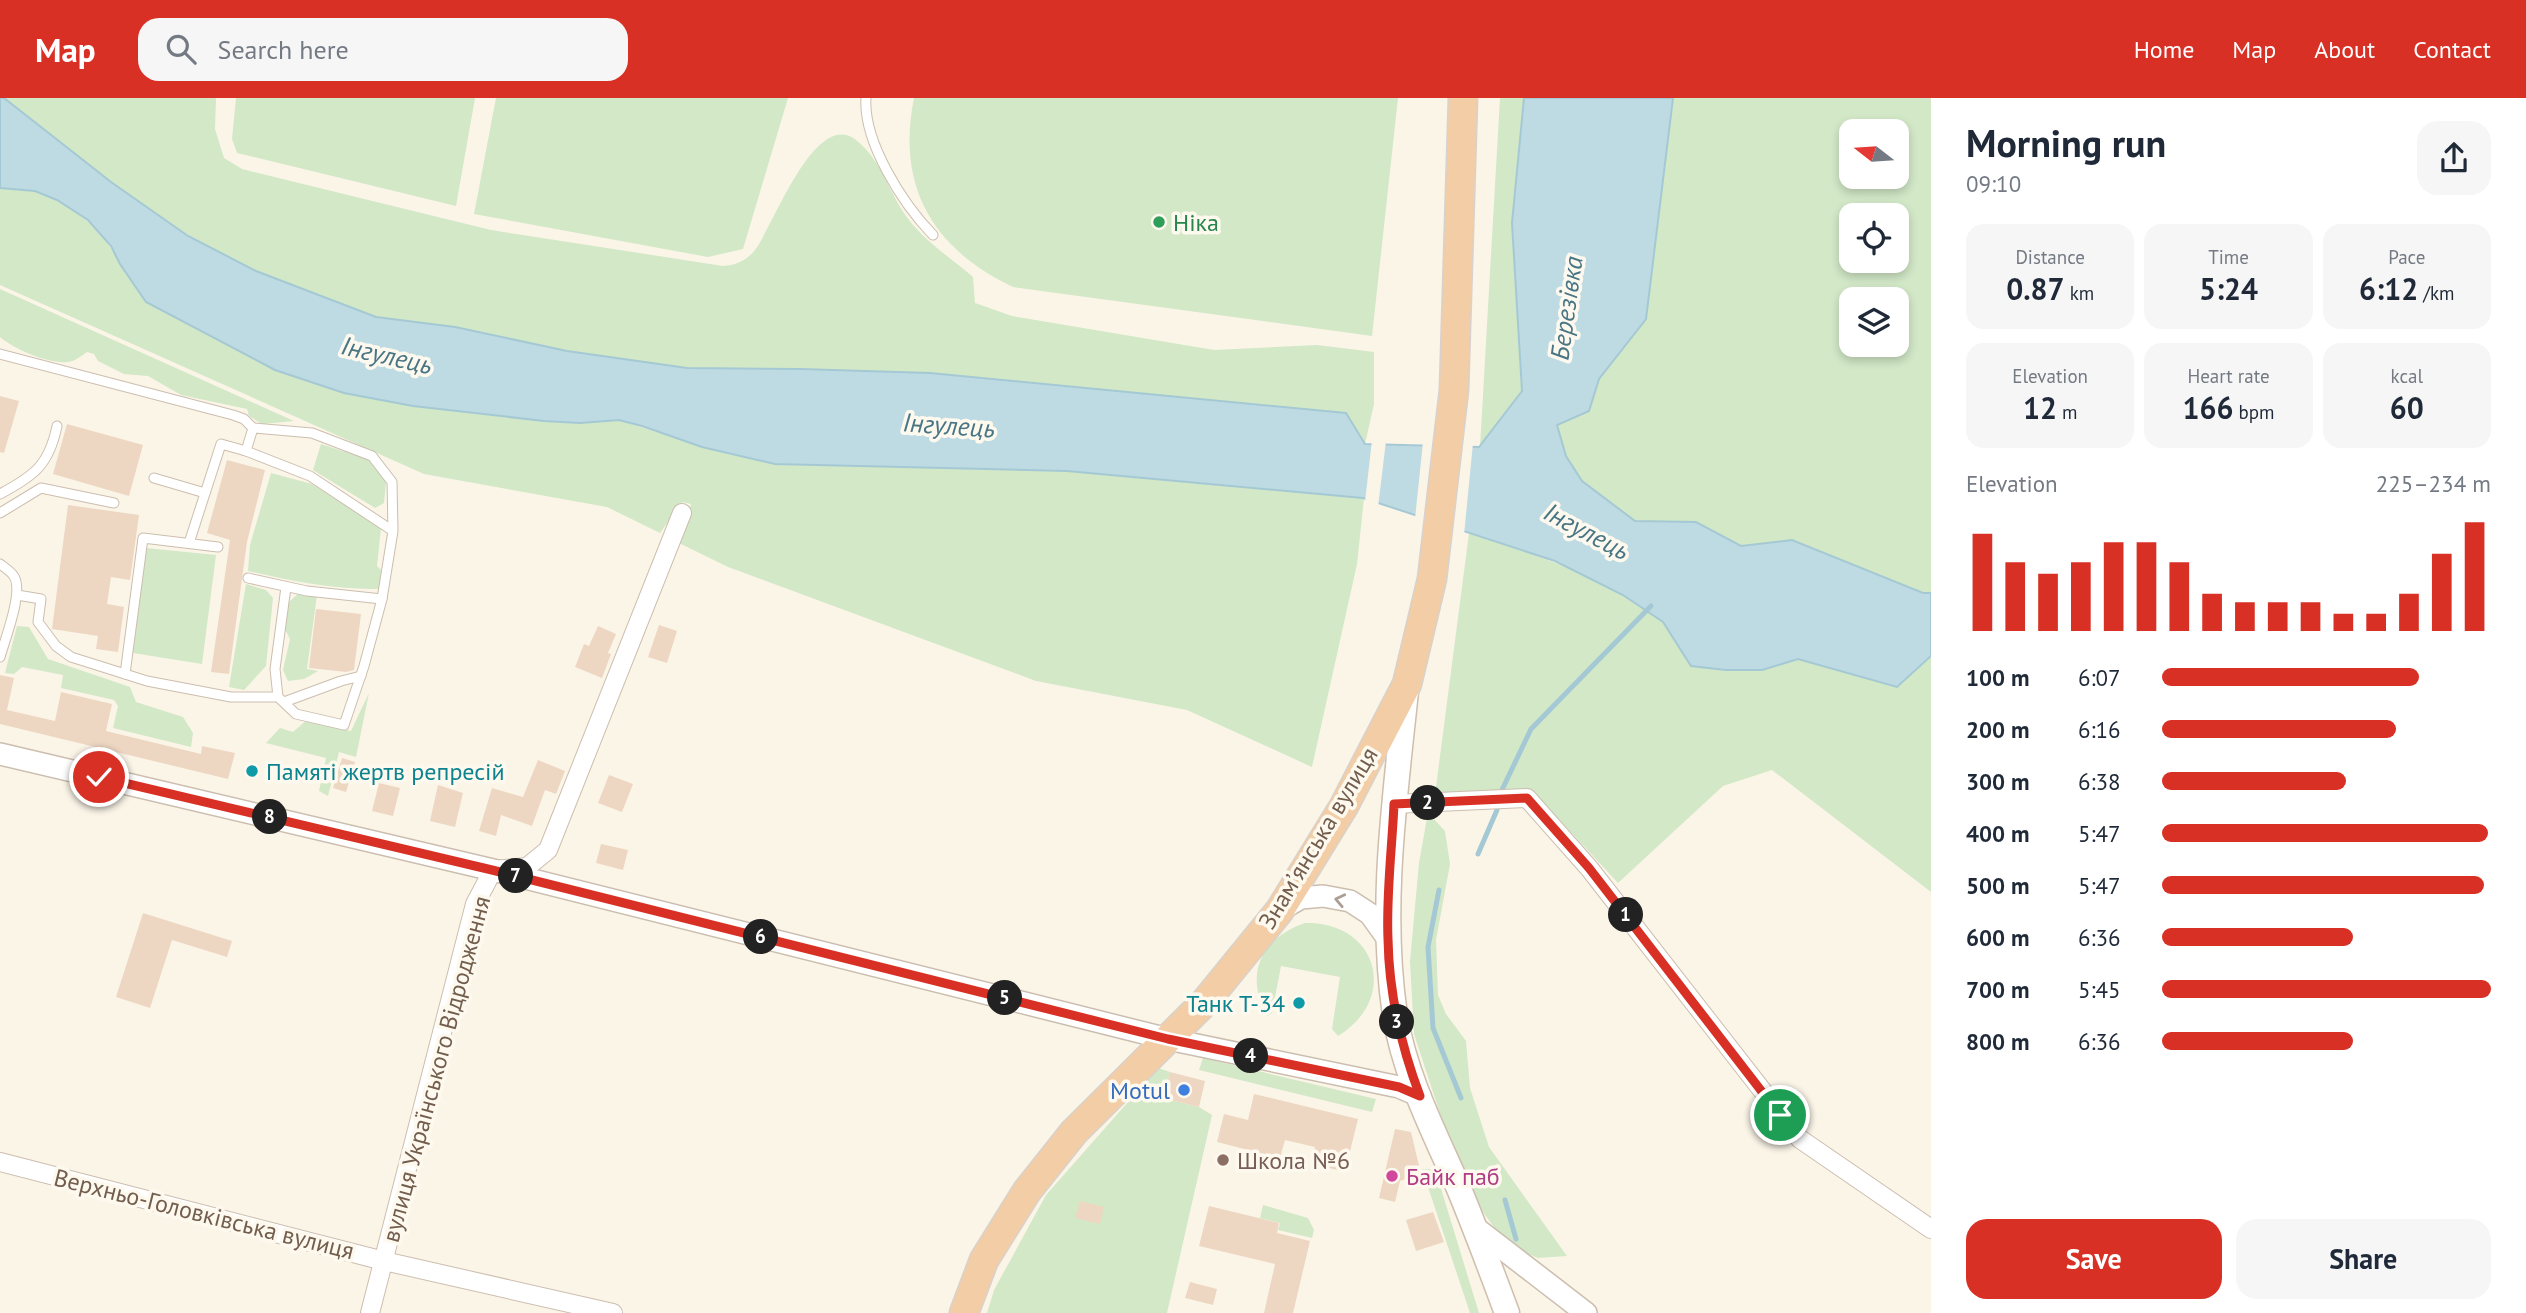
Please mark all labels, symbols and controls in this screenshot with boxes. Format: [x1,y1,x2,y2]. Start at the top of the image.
search box [138,18,628,81]
text: Map [35,28,96,71]
icon: search [162,30,200,68]
text: Search here [218,33,349,66]
text: Home [2134,34,2194,65]
text: Map [2232,34,2276,65]
text: About [2314,34,2375,65]
text: Contact [2413,34,2491,65]
text: Morning run [1966,118,2166,167]
north arrow [1839,119,1909,189]
map controls [1839,119,1909,357]
button: share [2417,121,2491,195]
text: 09:10 [1966,169,2021,198]
button: locate [1839,203,1909,273]
place label: Ніка [1173,207,1219,238]
marker: Ніка [1151,214,1167,230]
text: Distance [2015,245,2085,269]
text: Time [2208,245,2249,269]
text: Pace [2388,245,2425,269]
water label: Березівка [1542,254,1590,362]
text: 0.87 [2006,269,2065,308]
text: 5:24 [2199,269,2258,308]
text: 6:12 [2359,269,2418,308]
text: km [2065,281,2094,305]
text: /km [2418,281,2455,305]
button: layers [1839,287,1909,357]
water label: Інгулець [338,329,436,381]
text: Elevation [2012,364,2088,388]
text: Heart rate [2187,364,2270,388]
text: kcal [2391,364,2423,388]
text: 12 [2023,388,2057,427]
text: 166 [2182,388,2233,427]
text: 60 [2390,388,2424,427]
text: m [2057,400,2077,424]
text: bpm [2233,400,2275,424]
water label: Інгулець [902,405,996,445]
text: Elevation [1966,469,2058,498]
text: 225–234 m [2376,469,2491,498]
water label: Інгулець [1538,495,1636,567]
text: 100 m [1966,663,2029,692]
text: 6:07 [2078,663,2121,692]
text: 200 m [1966,715,2029,744]
text: 6:16 [2078,715,2121,744]
street label: Знамʼянська вулиця [1252,741,1384,935]
pin [69,747,129,807]
place label: Памяті жертв репресій [266,756,505,787]
icon: check [80,758,118,796]
marker: Памяті жертв репресій [244,763,260,779]
text: 300 m [1966,767,2029,796]
text: 6:38 [2078,767,2121,796]
pin: 2 [1410,786,1446,820]
text: 2 [1422,790,1433,814]
pin: 8 [252,800,288,834]
text: 8 [264,804,275,828]
text: 400 m [1966,819,2029,848]
text: 5:47 [2078,819,2121,848]
pin: 7 [498,858,534,894]
text: 7 [510,863,521,887]
text: 500 m [1966,871,2029,900]
text: 5:47 [2078,871,2121,900]
street label: вулиця Українського Відродження [375,892,497,1246]
one-way arrow [1334,893,1346,908]
pin: 1 [1608,898,1644,932]
text: 1 [1620,902,1631,926]
pin: 6 [744,920,778,954]
text: 600 m [1966,923,2029,952]
text: 6:36 [2078,923,2121,952]
text: 6 [755,924,766,948]
text: 700 m [1966,975,2029,1004]
text: 5:45 [2078,975,2121,1004]
pin: 5 [988,981,1023,1016]
text: 5 [999,985,1010,1009]
place label: Танк Т-34 [1186,988,1285,1019]
marker: Танк Т-34 [1291,995,1307,1011]
pin: 3 [1380,1004,1414,1040]
text: 3 [1391,1009,1402,1033]
text: 800 m [1966,1027,2029,1056]
text: 6:36 [2078,1027,2121,1056]
pin: 4 [1234,1038,1268,1074]
text: 4 [1245,1043,1256,1067]
place label: Motul [1110,1075,1170,1106]
marker: Motul [1176,1082,1192,1098]
pin [1750,1085,1810,1145]
icon: arrive [1761,1096,1799,1134]
place label: Школа №6 [1237,1145,1350,1176]
marker: Школа №6 [1215,1152,1231,1168]
place label: Байк паб [1406,1161,1500,1192]
street label: Верхньо-Головківська вулиця [51,1162,357,1266]
marker: Байк паб [1384,1168,1400,1184]
button: Save [1966,1219,2222,1299]
button: Share [2236,1219,2491,1299]

